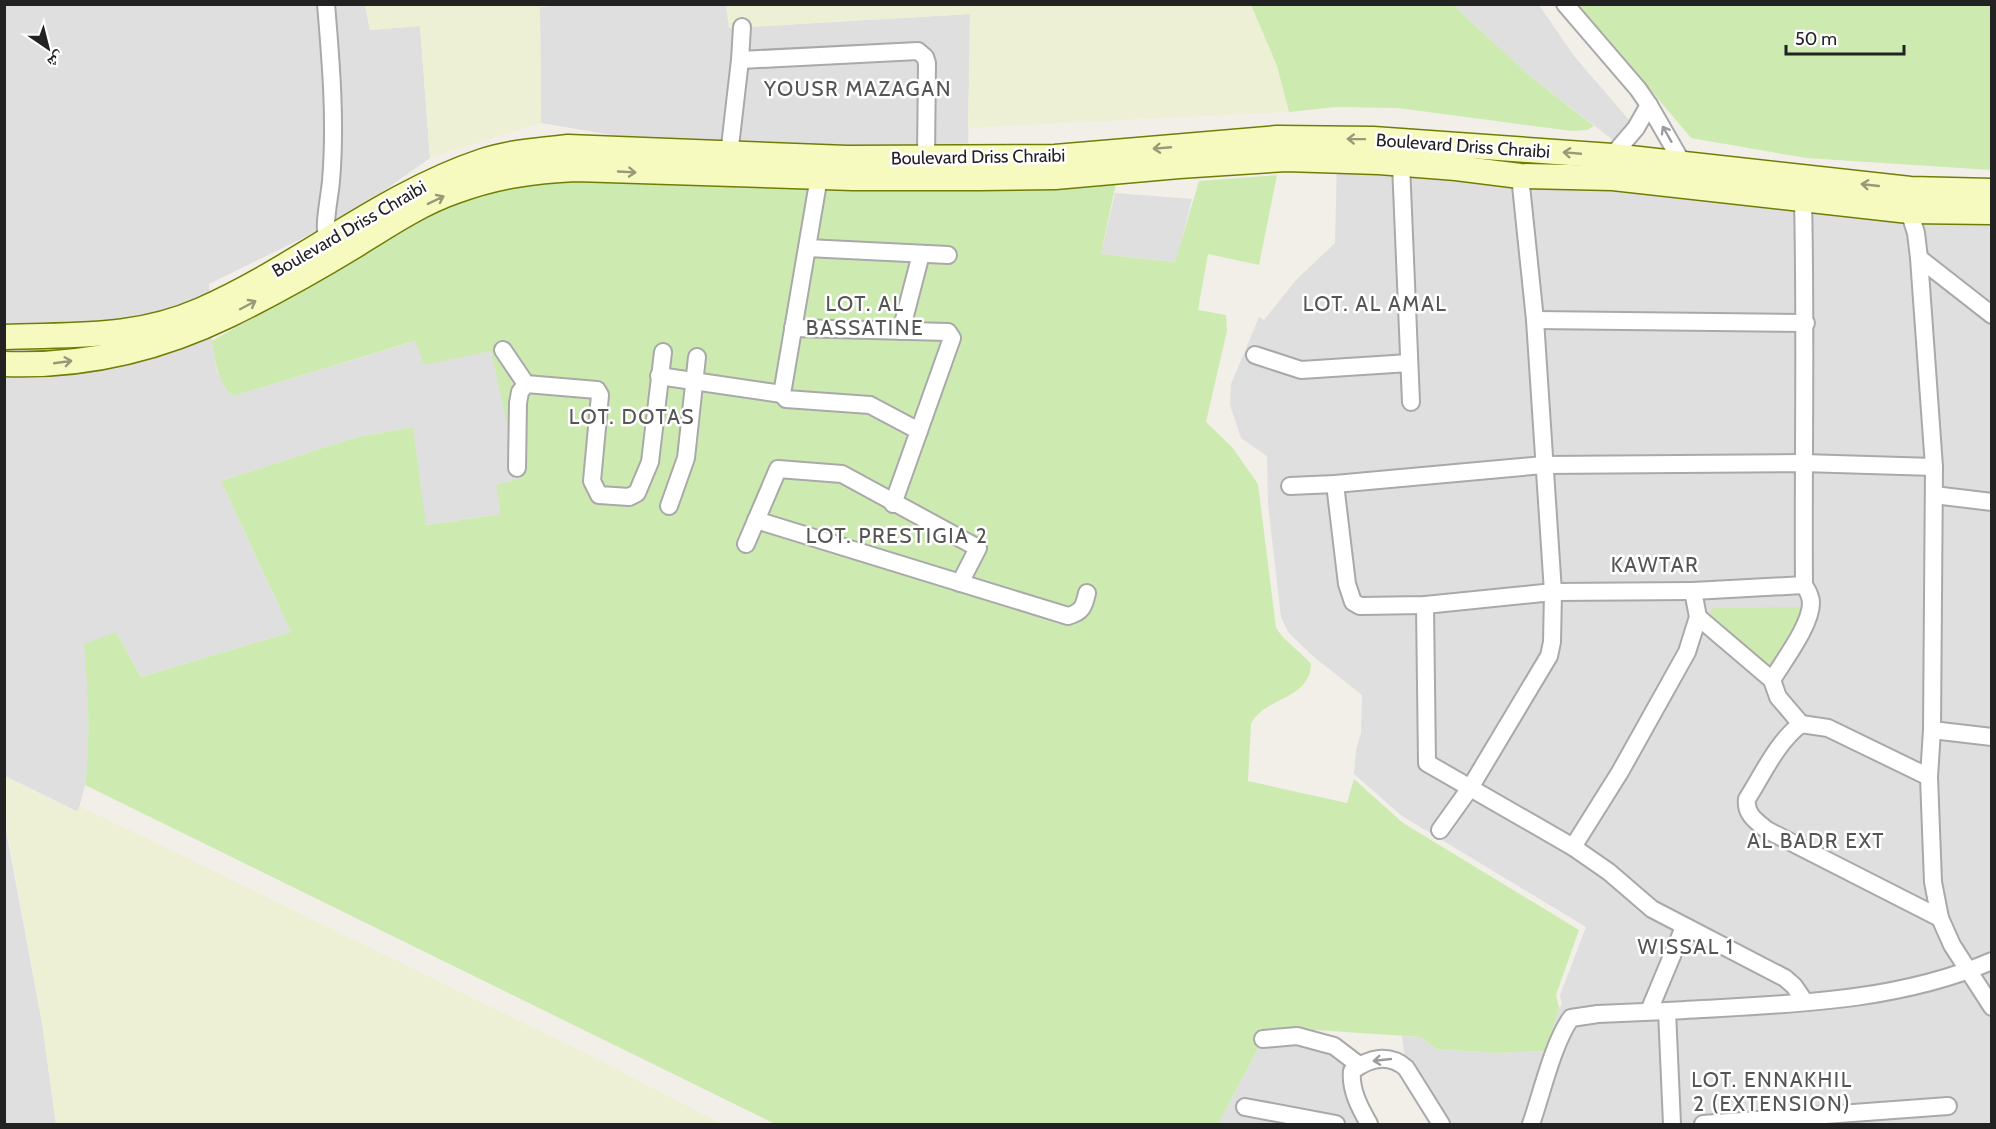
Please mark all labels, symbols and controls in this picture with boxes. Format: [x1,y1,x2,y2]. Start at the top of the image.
north arrow [18,18,78,78]
scale bar [1786,18,1904,56]
text: 50 m [1795,28,1837,50]
text: ش [44,47,69,73]
district label: YOUSR MAZAGAN [763,76,952,101]
one-way arrow [1660,126,1672,143]
street label: Boulevard Driss Chraibi [1375,129,1551,163]
one-way arrow [1347,134,1367,145]
one-way arrow [1152,143,1172,154]
street label: Boulevard Driss Chraibi [891,144,1065,170]
one-way arrow [1562,147,1582,158]
one-way arrow [616,166,636,177]
street label: Boulevard Driss Chraibi [268,176,430,282]
one-way arrow [1861,179,1881,190]
one-way arrow [427,194,445,206]
district label: LOT. AL BASSATINE [806,291,924,340]
district label: LOT. AL AMAL [1303,291,1447,316]
one-way arrow [239,299,256,311]
one-way arrow [52,356,72,367]
district label: LOT. DOTAS [569,404,695,429]
district label: LOT. PRESTIGIA 2 [806,523,988,548]
district label: KAWTAR [1611,552,1699,577]
district label: AL BADR EXT [1747,828,1885,853]
district label: WISSAL 1 [1638,934,1734,959]
one-way arrow [1373,1055,1392,1066]
district label: LOT. ENNAKHIL 2 (EXTENSION) [1691,1067,1853,1116]

